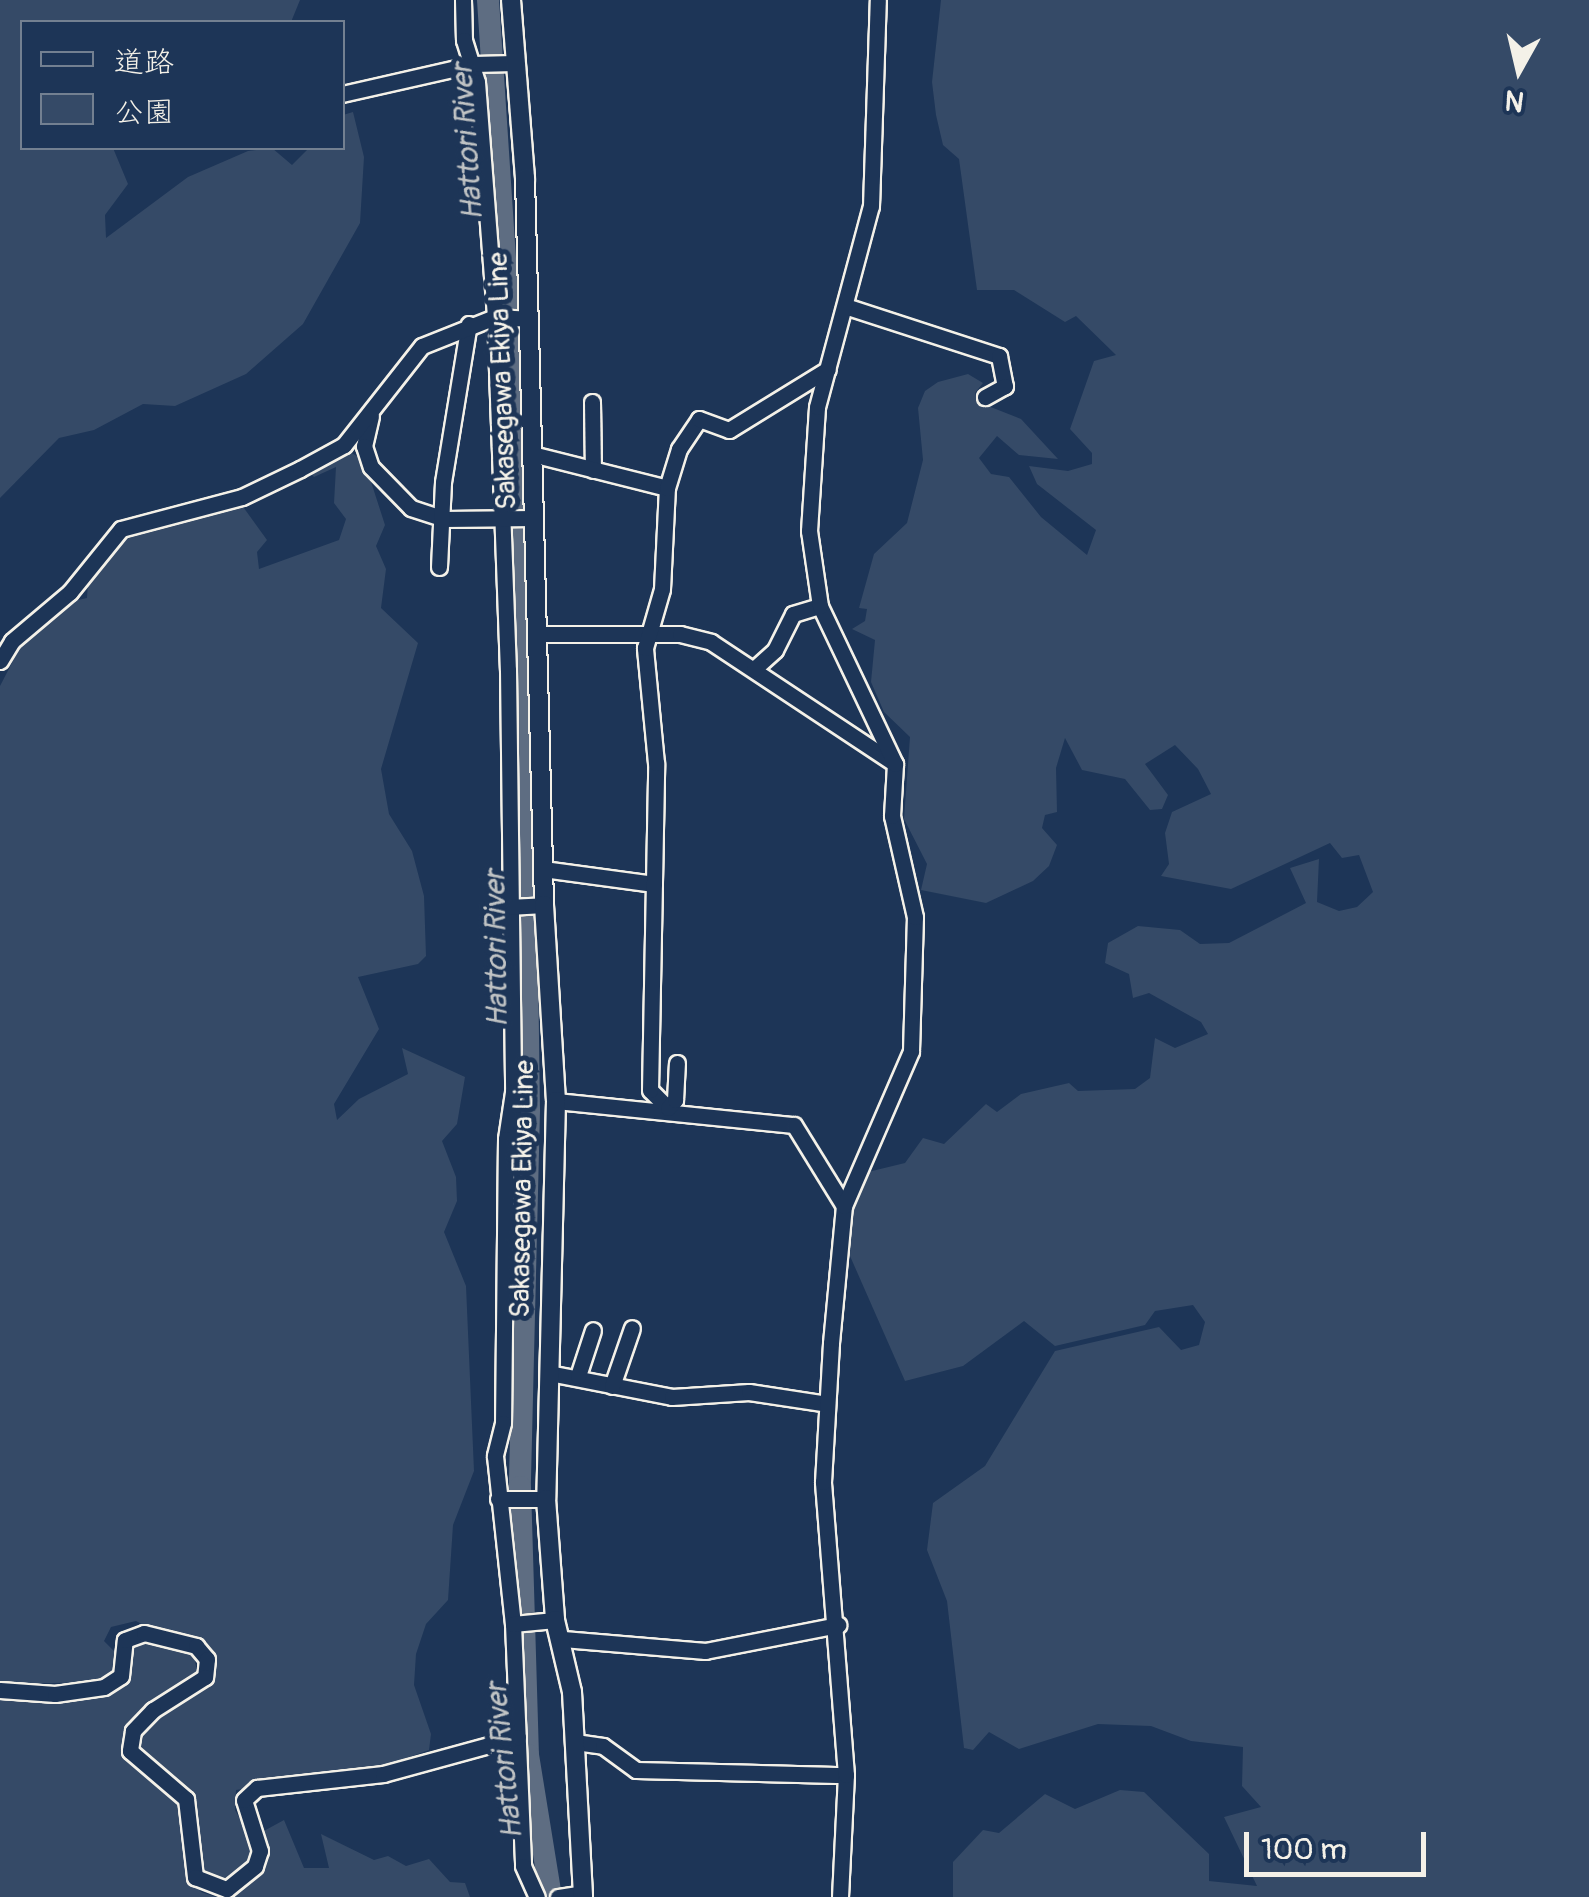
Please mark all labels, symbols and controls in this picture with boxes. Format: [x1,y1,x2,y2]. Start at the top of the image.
legend [20,20,345,150]
north arrow [1469,20,1569,120]
text: 道路 [114,44,174,81]
water label: Hattori River [445,62,491,222]
text: N [1503,82,1527,119]
text: 公園 [114,94,174,131]
street label: Sakasegawa Ekiya Line [482,252,524,510]
water label: Hattori River [478,870,516,1028]
street label: Sakasegawa Ekiya Line [504,1060,542,1318]
water label: Hattori River [479,1681,531,1841]
scale bar [1249,1812,1432,1874]
text: 100 m [1261,1831,1347,1868]

